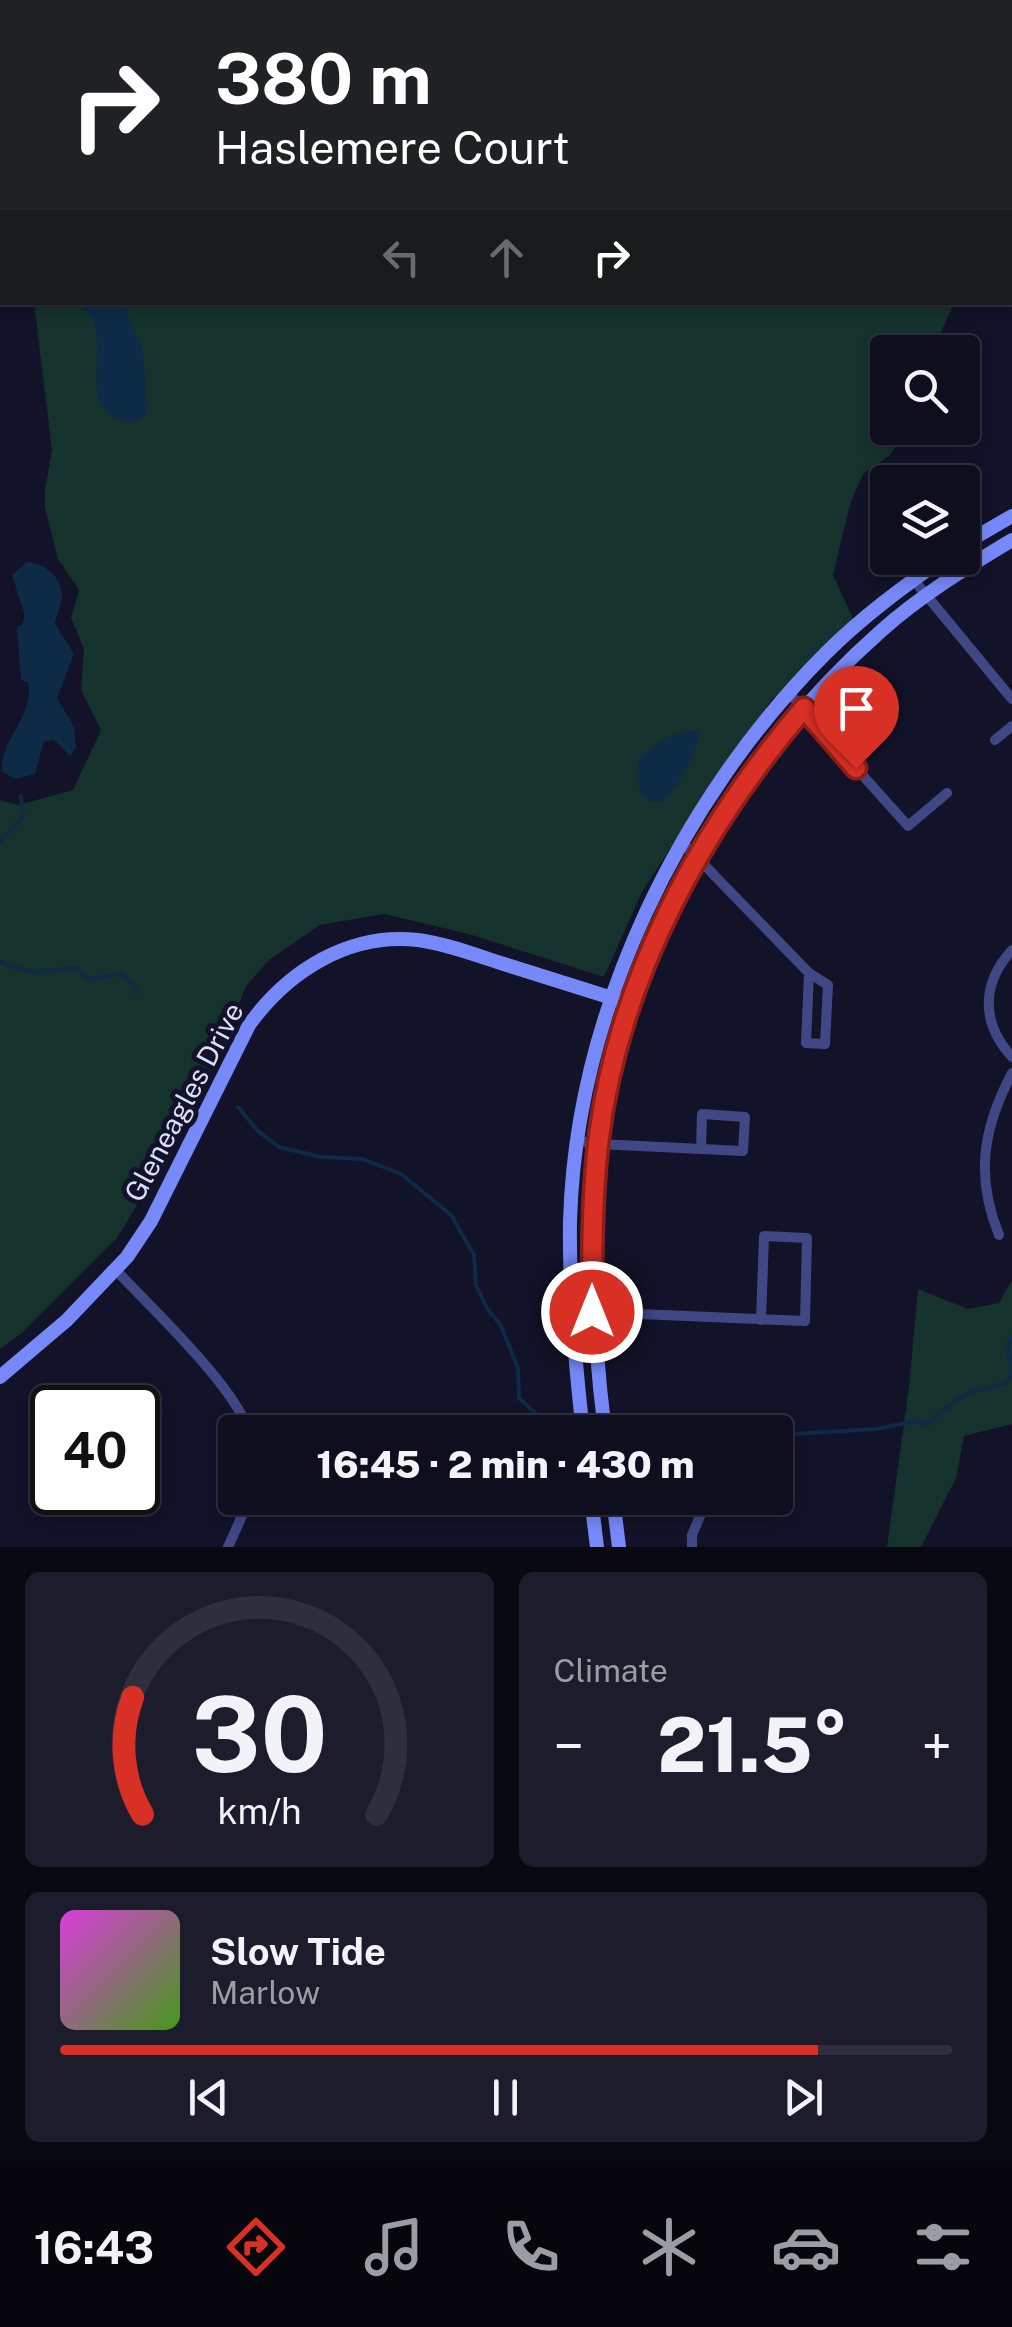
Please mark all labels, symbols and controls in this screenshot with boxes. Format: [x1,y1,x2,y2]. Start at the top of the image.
text: 380 m [215,37,432,120]
icon: right [50,40,180,170]
text: Haslemere Court [215,121,570,174]
icon: left [374,230,429,285]
icon: ahead [479,230,534,285]
icon: right [584,230,639,285]
map controls [870,335,980,575]
button: search [870,335,980,445]
button: layers [870,465,980,575]
pin [814,666,899,769]
icon: arrive [829,681,884,736]
street label: Gleneagles Drive [117,997,250,1207]
position arrow [540,1260,644,1364]
speed limit sign: 40 [30,1385,160,1515]
text: 16:45 · 2 min · 430 m [316,1442,695,1487]
text: Climate [554,1652,668,1689]
text: 30 [191,1673,327,1795]
text: 21.5° [657,1701,848,1789]
text: − [554,1714,584,1778]
text: + [922,1714,952,1778]
text: km/h [217,1790,301,1832]
text: Slow Tide [210,1929,386,1974]
text: Marlow [210,1974,320,2011]
icon: previous [181,2070,236,2125]
icon: pause [478,2070,533,2125]
icon: next [776,2070,831,2125]
icon: directions [221,2212,291,2282]
icon: music [359,2212,429,2282]
icon: phone [496,2212,566,2282]
icon: climate [634,2212,704,2282]
icon: car [771,2212,841,2282]
icon: filters [908,2212,978,2282]
text: 16:43 [34,2221,154,2274]

